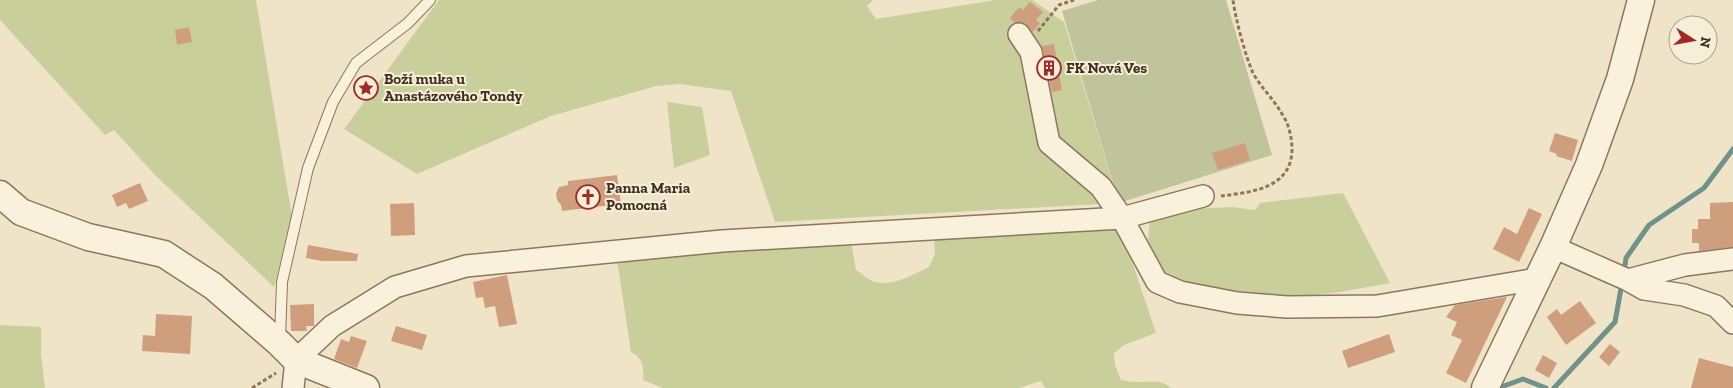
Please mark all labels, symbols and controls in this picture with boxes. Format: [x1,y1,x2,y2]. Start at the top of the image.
north arrow [1668,15,1718,65]
text: N [1696,36,1715,50]
building icon: FK Nová Ves [1036,55,1062,81]
place label: FK Nová Ves [1066,59,1147,77]
place label: Boží muka u Anastázového Tondy [384,70,523,105]
place icon: Boží muka u Anastázového Tondy [353,75,379,101]
place label: Panna Maria Pomocná [606,179,691,214]
church icon: Panna Maria Pomocná [575,184,601,210]

